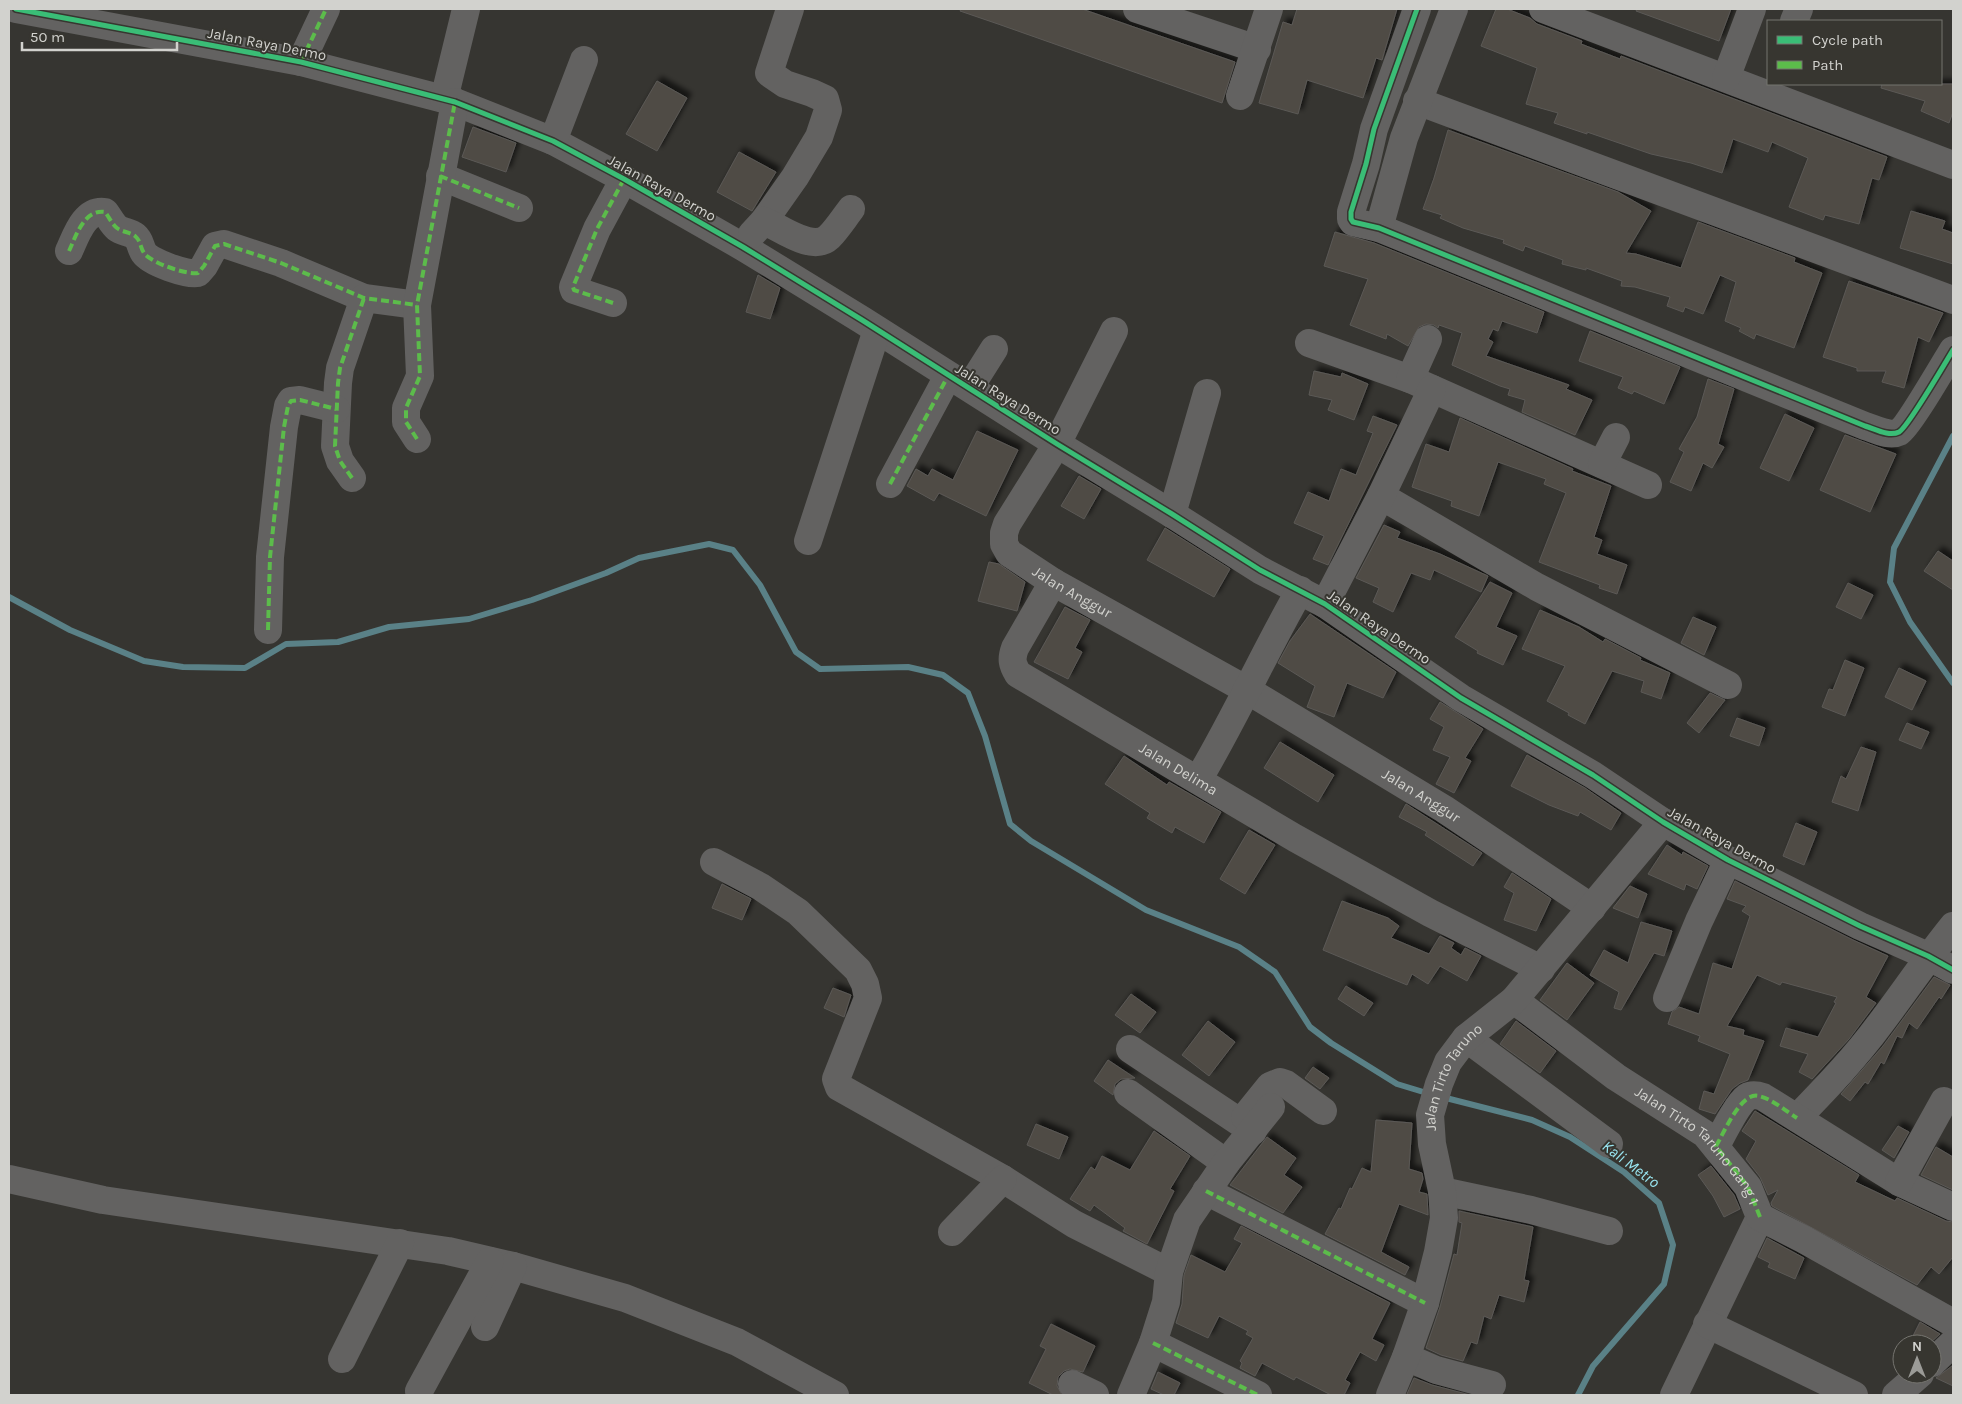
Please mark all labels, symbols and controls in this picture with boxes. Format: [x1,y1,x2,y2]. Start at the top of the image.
scale bar [22,20,178,52]
legend [1767,20,1942,85]
street label: Jalan Raya Dermo [206,24,328,64]
text: 50 m [30,28,65,46]
text: Cycle path [1812,31,1883,49]
text: Path [1812,56,1843,74]
street label: Jalan Raya Dermo [605,151,719,225]
street label: Jalan Raya Dermo [952,359,1064,439]
street label: Jalan Anggur [1029,562,1115,622]
street label: Jalan Raya Dermo [1324,586,1434,668]
street label: Jalan Delima [1136,739,1221,799]
street label: Jalan Anggur [1379,765,1464,827]
street label: Jalan Raya Dermo [1665,803,1779,877]
street label: Jalan Tirto Taruno [1421,1020,1486,1132]
street label: Jalan Tirto Taruno Gang 1 [1631,1082,1763,1207]
water label: Kali Metro [1599,1136,1664,1192]
north arrow [1892,1334,1942,1384]
text: N [1912,1338,1922,1355]

